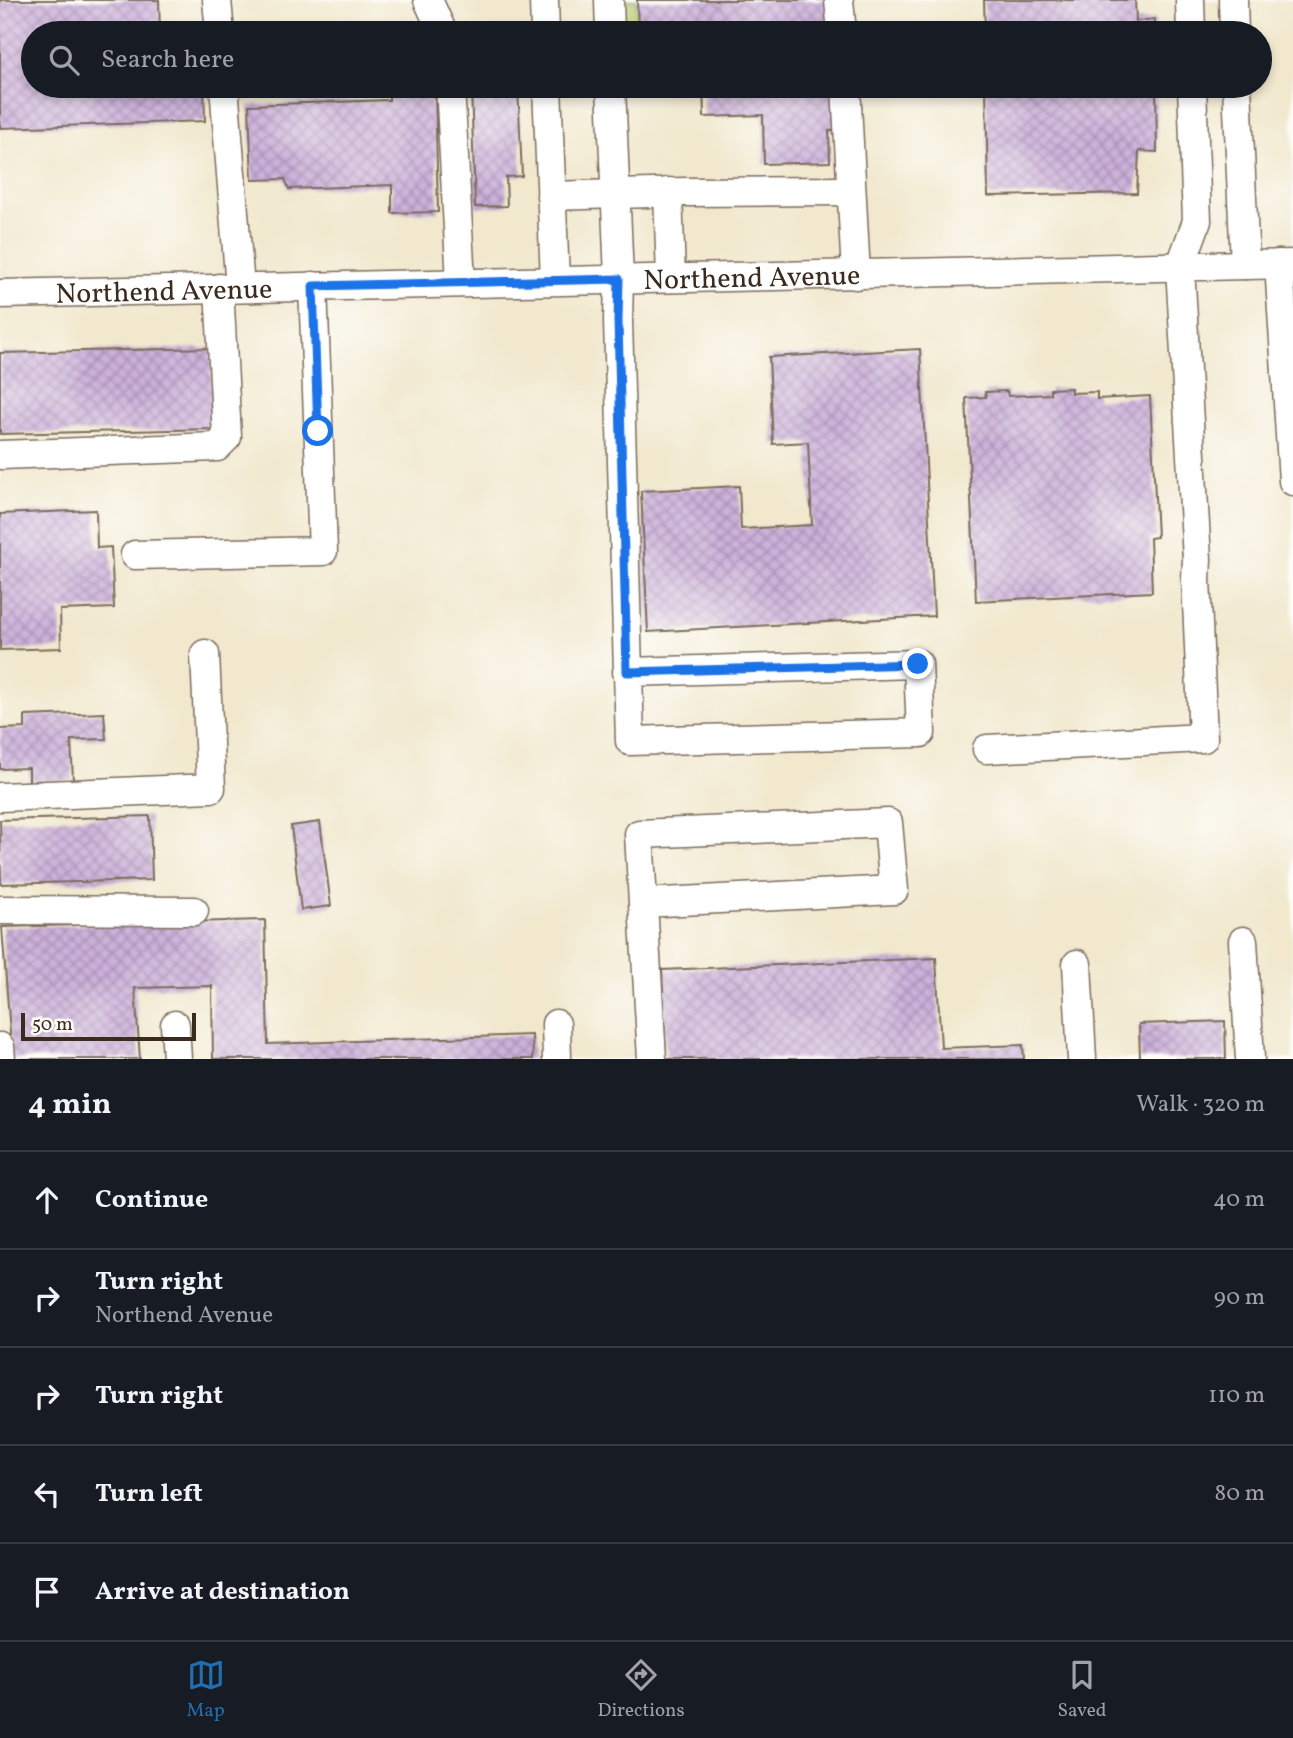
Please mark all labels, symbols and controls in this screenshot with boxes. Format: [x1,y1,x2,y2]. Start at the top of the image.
search box [21,21,1272,98]
icon: search [45,41,83,79]
text: Search here [101,42,234,78]
street label: Northend Avenue [643,257,861,301]
street label: Northend Avenue [55,271,273,315]
route start [302,415,333,446]
route end [902,648,933,679]
scale bar [21,1010,196,1042]
text: 50 m [32,1012,73,1038]
text: 4 min [28,1084,112,1126]
text: Walk · 320 m [1136,1089,1265,1121]
icon: ahead [28,1181,66,1219]
text: Continue [95,1182,208,1218]
text: 40 m [1213,1184,1265,1216]
text: Turn right [95,1264,223,1300]
icon: right [28,1279,66,1317]
text: 90 m [1214,1282,1265,1314]
text: Northend Avenue [95,1300,273,1332]
icon: right [28,1377,66,1415]
text: Turn right [95,1378,223,1414]
text: 110 m [1208,1380,1265,1412]
icon: left [28,1475,66,1513]
text: Turn left [95,1476,203,1512]
text: 80 m [1215,1478,1265,1510]
icon: arrive [28,1573,66,1611]
text: Arrive at destination [95,1574,350,1610]
tab: Map [186,1656,225,1724]
tab: Directions [598,1656,685,1724]
tab: Saved [1058,1656,1106,1724]

